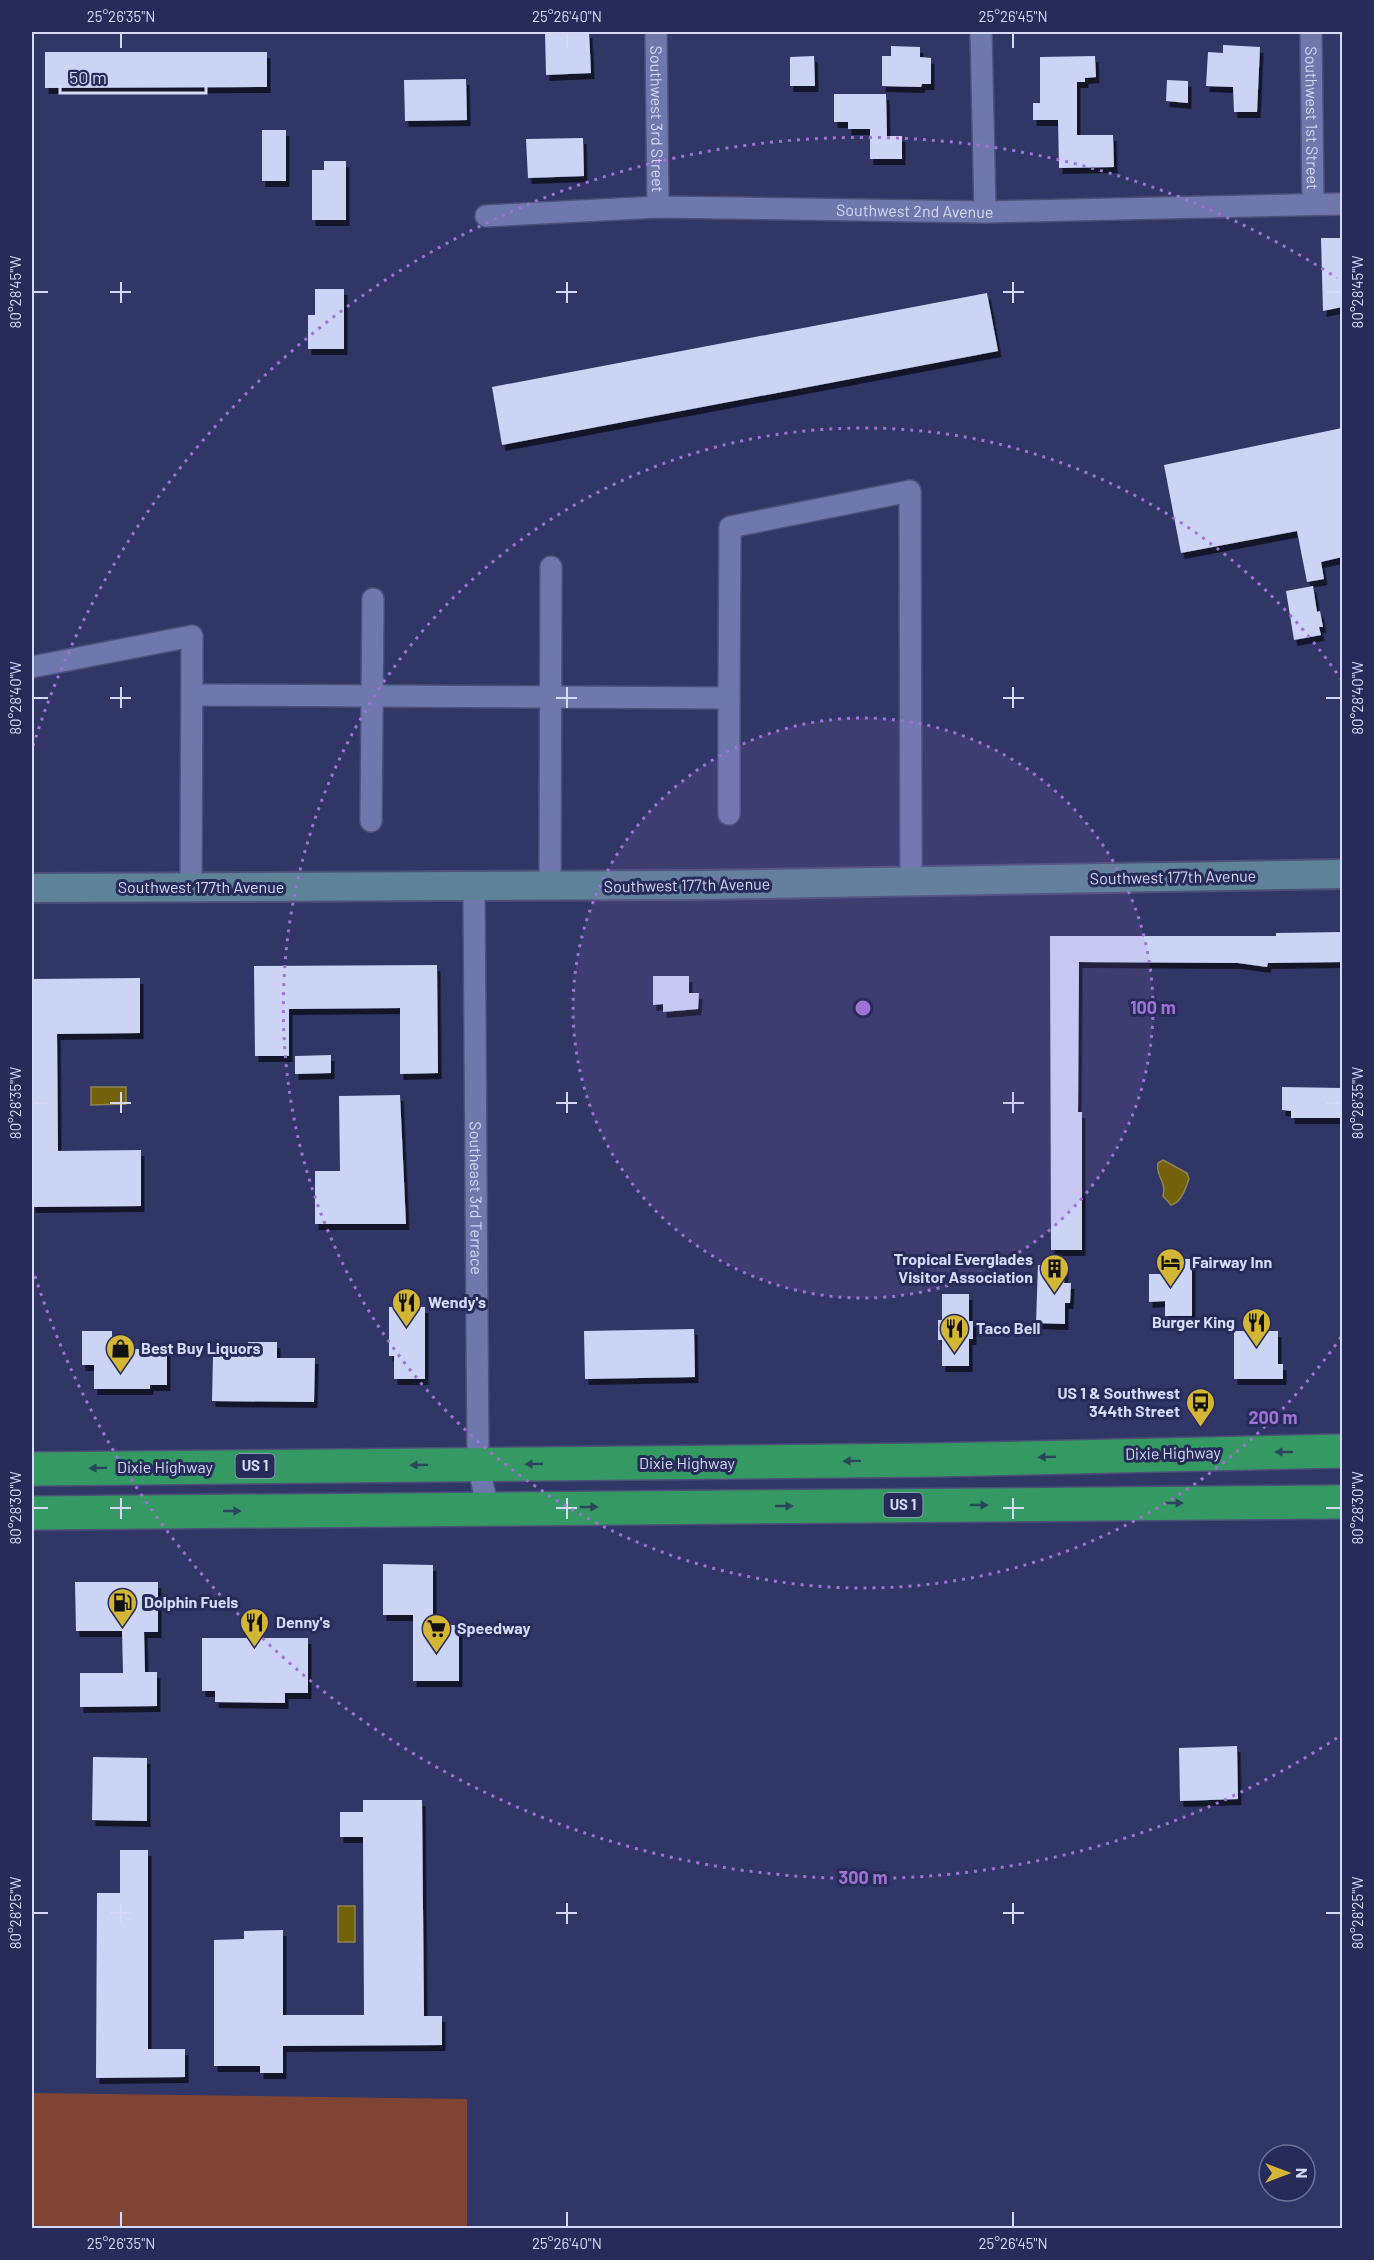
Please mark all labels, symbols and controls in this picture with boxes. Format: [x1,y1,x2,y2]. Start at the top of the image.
text: 25°26'35"N [87,7,155,25]
text: 25°26'40"N [532,7,602,25]
text: 25°26'45"N [978,7,1048,25]
street label: Southwest 3rd Street [647,45,668,193]
street label: Southwest 1st Street [1302,46,1323,190]
scale bar [60,57,206,95]
text: 50 m [69,66,107,88]
street label: Southwest 2nd Avenue [836,200,994,221]
text: 80°28'45"W [6,256,24,328]
text: 80°28'45"W [1348,256,1366,328]
text: 80°28'40"W [6,661,24,735]
text: 80°28'40"W [1348,661,1366,735]
street label: Southwest 177th Avenue [1090,866,1256,887]
street label: Southwest 177th Avenue [604,874,770,895]
street label: Southwest 177th Avenue [118,877,284,896]
text: 100 m [1130,996,1176,1018]
centre of rings [853,998,873,1018]
text: 80°28'35"W [6,1067,24,1139]
text: 80°28'35"W [1348,1067,1366,1139]
street label: Southeast 3rd Terrace [467,1121,487,1275]
hotel icon: Fairway Inn [1155,1246,1187,1288]
place label: Tropical Everglades Visitor Association [894,1249,1033,1286]
building icon: Tropical Everglades Visitor Association [1038,1252,1070,1294]
place label: Fairway Inn [1192,1252,1272,1271]
restaurant icon: Wendy's [391,1286,423,1328]
place label: Wendy's [428,1292,486,1311]
restaurant icon: Burger King [1240,1306,1272,1348]
restaurant icon: Taco Bell [939,1312,971,1354]
place label: Burger King [1152,1312,1235,1331]
place label: Taco Bell [976,1318,1040,1337]
shop icon: Best Buy Liquors [104,1332,136,1374]
place label: Best Buy Liquors [141,1338,261,1357]
place label: US 1 & Southwest 344th Street [1058,1383,1180,1420]
bus stop icon: US 1 & Southwest 344th Street [1185,1386,1217,1428]
text: 200 m [1248,1406,1298,1428]
street label: Dixie Highway [1125,1442,1222,1463]
one-way arrow [1275,1447,1294,1457]
one-way arrow [1038,1452,1057,1462]
street label: Dixie Highway [639,1453,736,1472]
road number: US 1 [236,1454,274,1478]
one-way arrow [843,1456,862,1466]
street label: Dixie Highway [117,1457,214,1476]
one-way arrow [524,1459,543,1469]
one-way arrow [410,1460,429,1470]
one-way arrow [89,1463,108,1472]
text: 80°28'30"W [6,1471,24,1545]
text: 80°28'30"W [1348,1471,1366,1545]
road number: US 1 [884,1493,922,1517]
one-way arrow [1164,1498,1183,1508]
one-way arrow [969,1500,988,1510]
one-way arrow [774,1501,793,1511]
one-way arrow [579,1502,598,1512]
one-way arrow [223,1506,242,1516]
fuel station icon: Dolphin Fuels [107,1586,139,1628]
place label: Dolphin Fuels [144,1592,238,1611]
restaurant icon: Denny's [239,1606,271,1648]
place label: Denny's [276,1612,330,1631]
supermarket icon: Speedway [420,1612,452,1654]
place label: Speedway [457,1618,530,1637]
text: 300 m [839,1866,887,1888]
text: 80°28'25"W [6,1877,24,1949]
text: 80°28'25"W [1348,1877,1366,1949]
north arrow [1257,2143,1317,2203]
text: N [1293,2168,1312,2178]
text: 25°26'35"N [87,2234,155,2252]
text: 25°26'40"N [532,2234,602,2252]
text: 25°26'45"N [978,2234,1048,2252]

